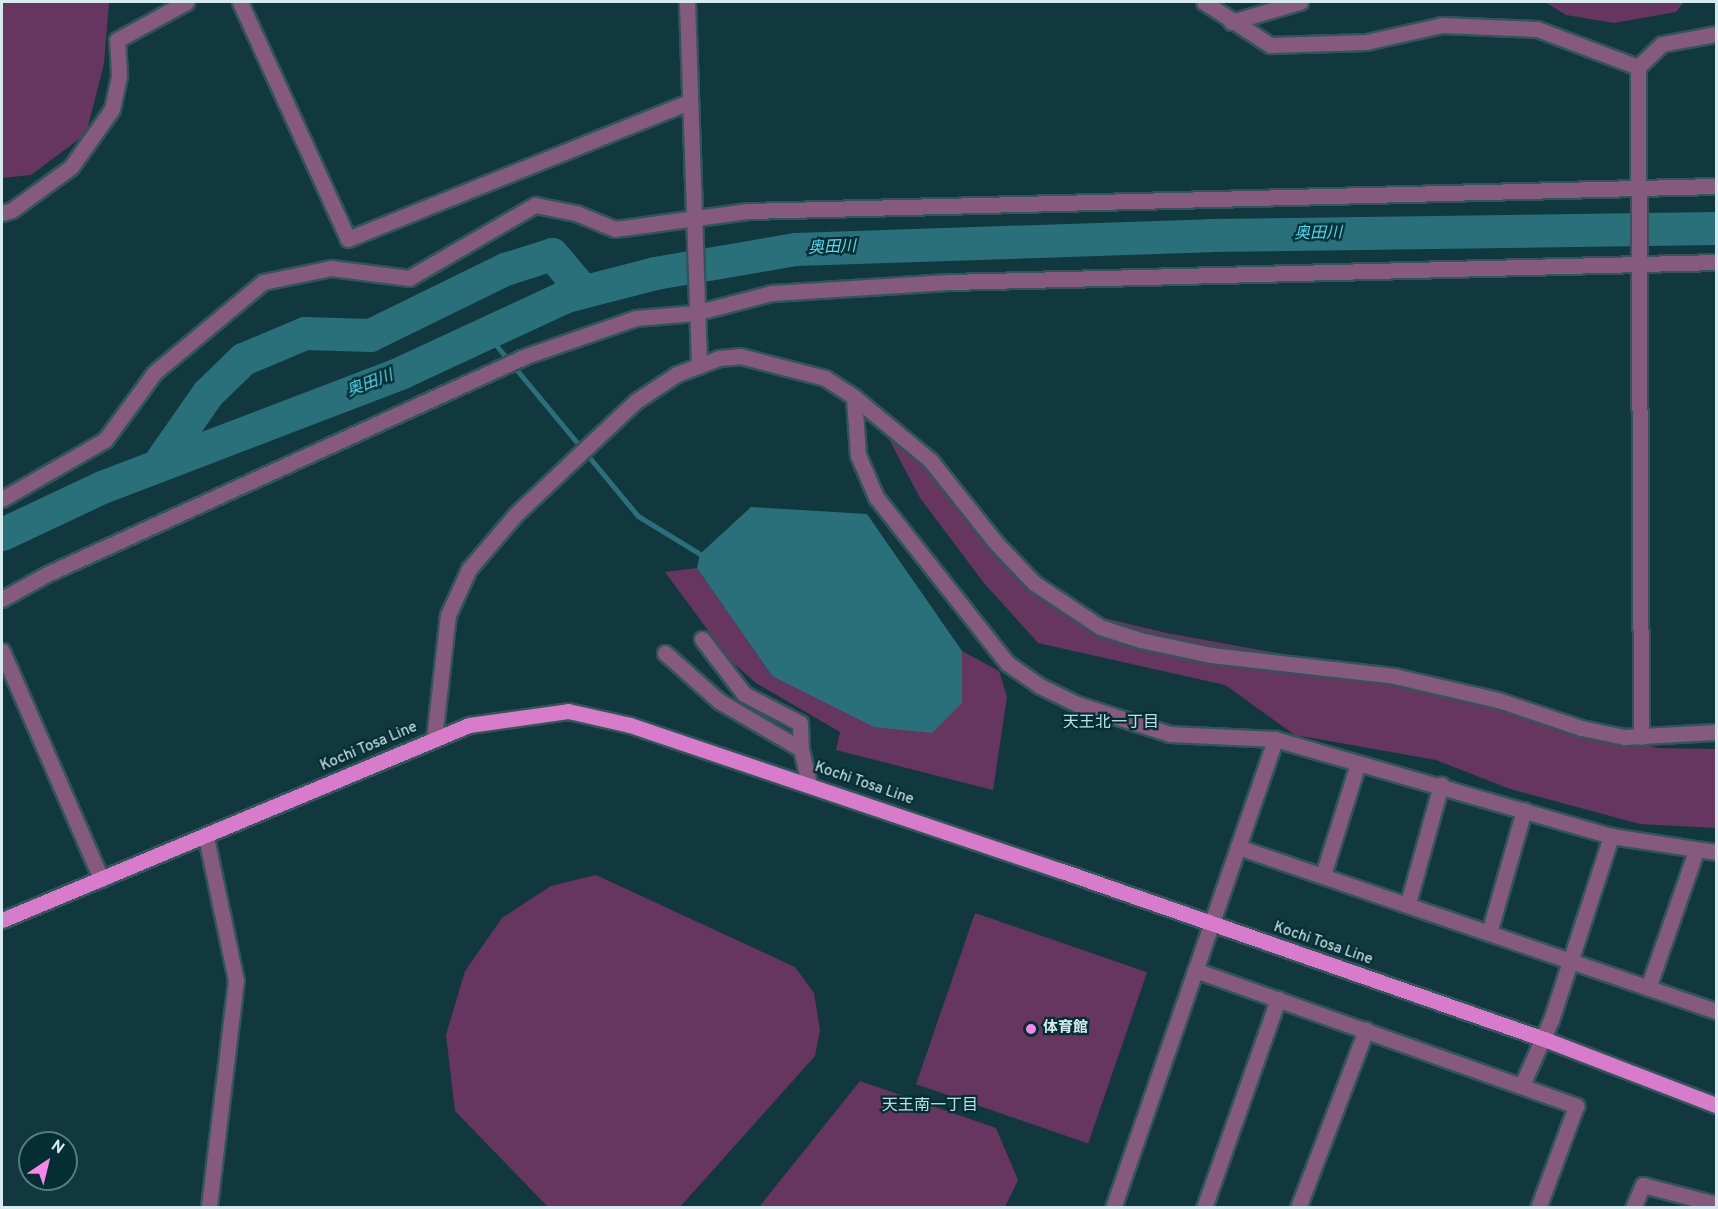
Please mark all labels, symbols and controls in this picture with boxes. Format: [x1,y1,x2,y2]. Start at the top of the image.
water label: 奥田川 [1294,224,1342,244]
water label: 奥田川 [808,238,856,258]
water label: 奥田川 [344,366,396,402]
district label: 天王北一丁目 [1063,713,1159,733]
street label: Kochi Tosa Line [317,718,421,776]
street label: Kochi Tosa Line [812,759,916,809]
street label: Kochi Tosa Line [1271,919,1375,969]
place label: 体育館 [1043,1020,1088,1038]
marker: 体育館 [1024,1022,1038,1036]
district label: 天王南一丁目 [882,1096,978,1116]
north arrow [18,1131,78,1191]
text: N [47,1136,68,1159]

